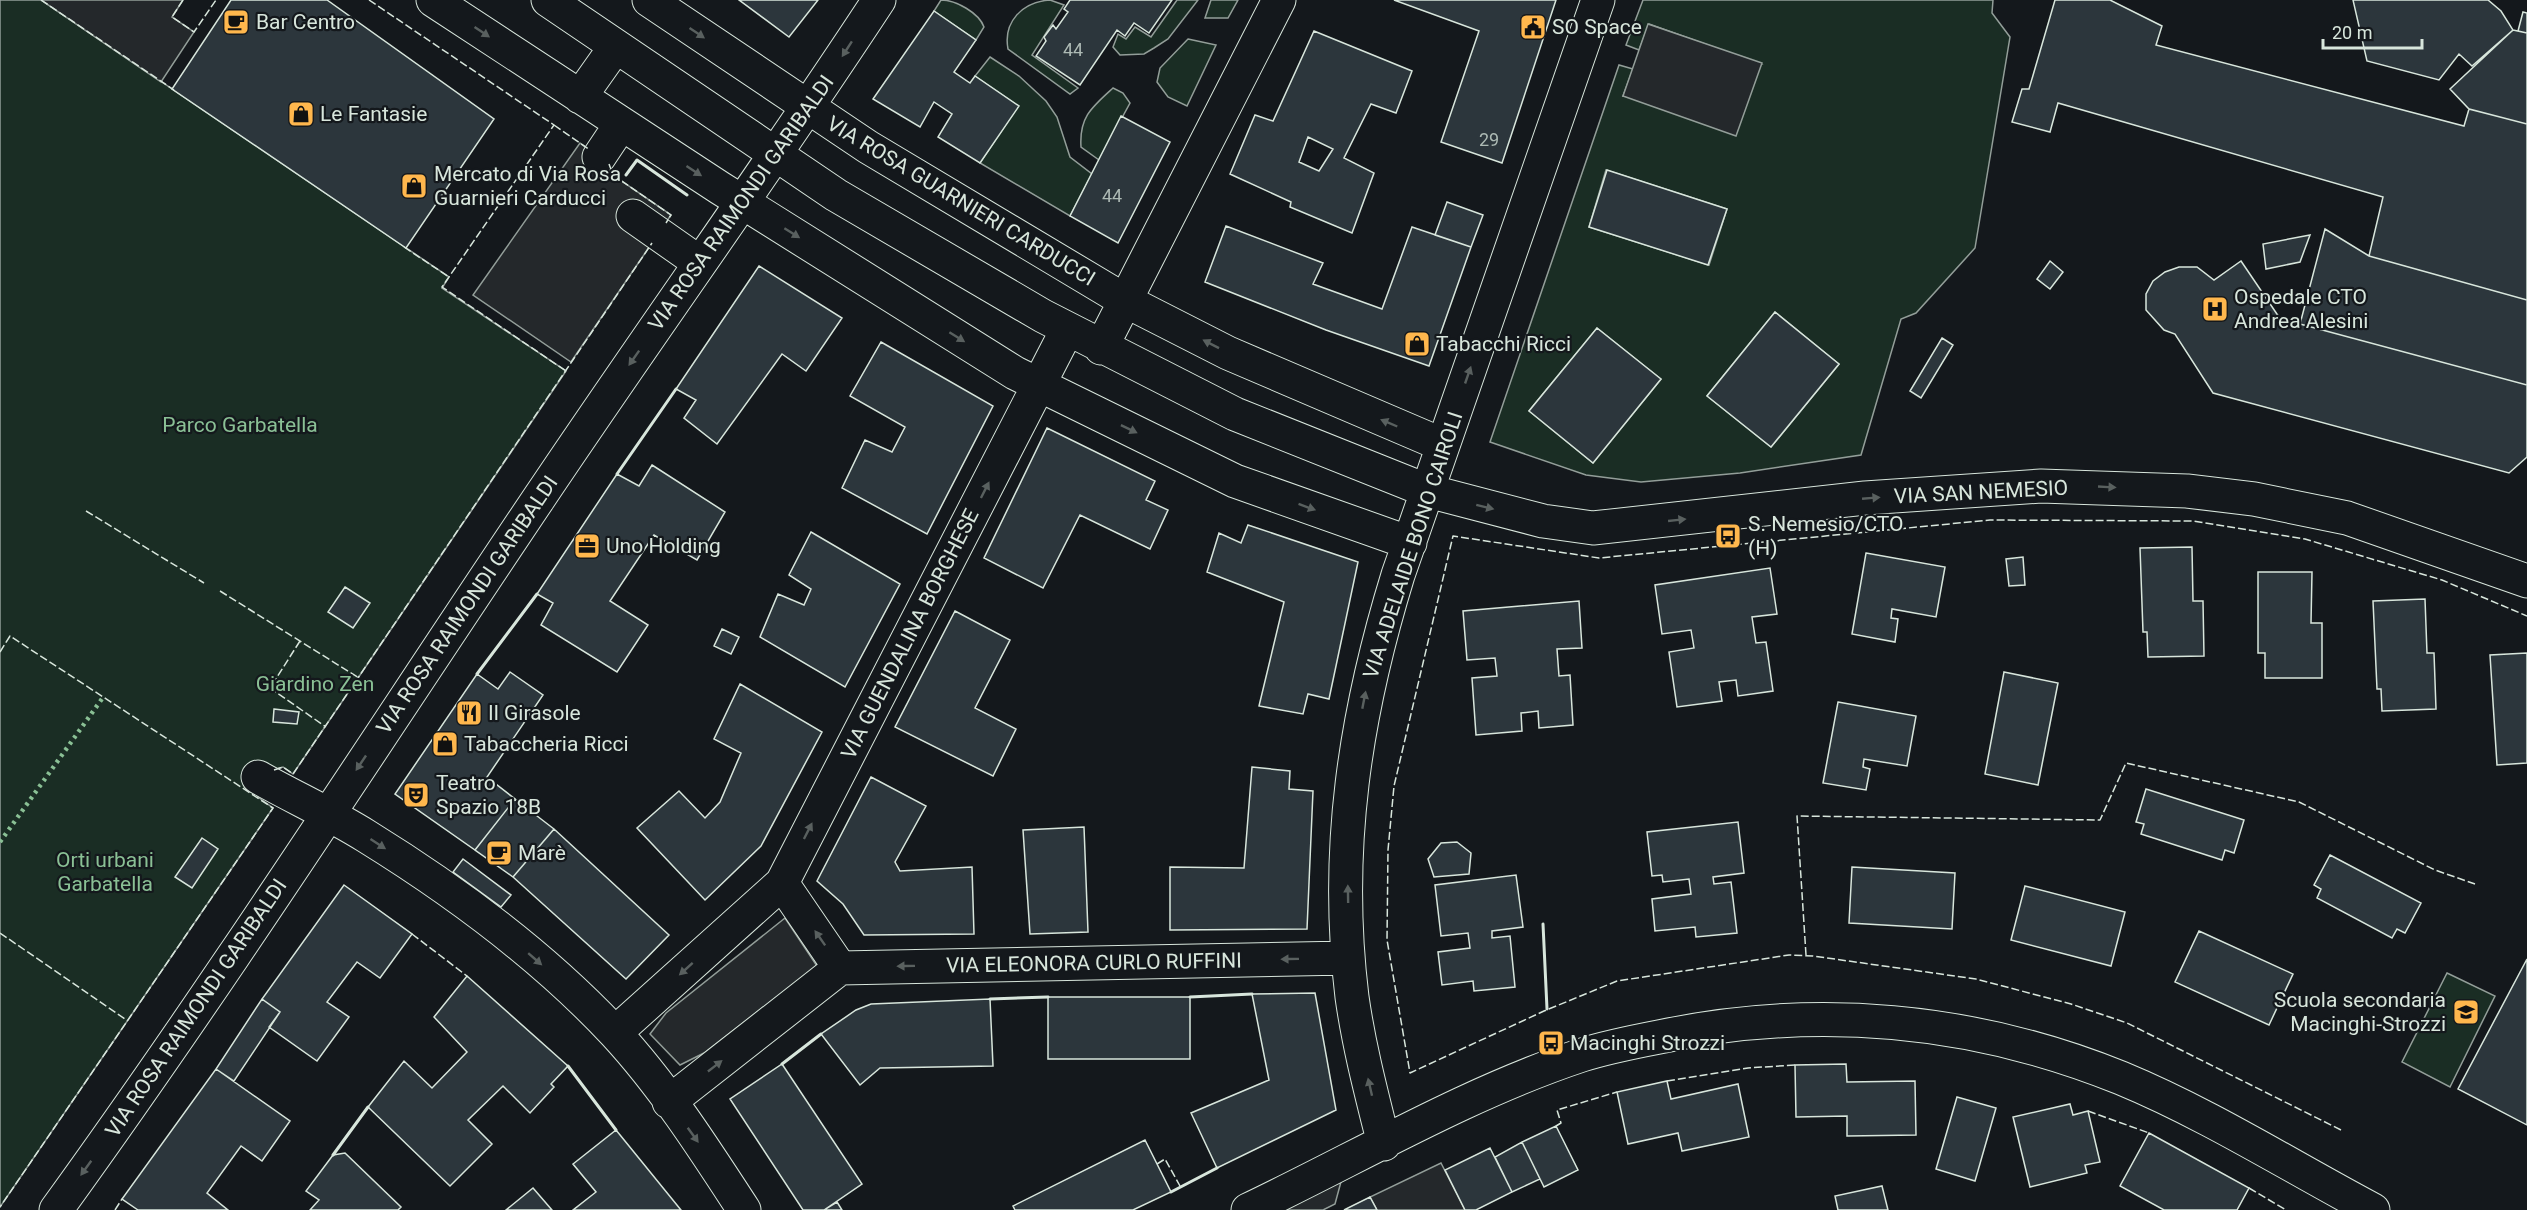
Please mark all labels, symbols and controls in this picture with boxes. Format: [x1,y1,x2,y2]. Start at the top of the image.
cafe icon: Bar Centro [221,7,251,37]
place label: Bar Centro [256,10,355,34]
public building icon: SO Space [1518,12,1548,42]
scale bar [2323,12,2422,50]
place label: SO Space [1552,15,1642,39]
text: 20 m [2332,22,2372,43]
one-way arrow [474,27,490,38]
one-way arrow [689,27,705,38]
house number: 44 [1063,39,1083,60]
one-way arrow [842,41,853,57]
street label: VIA ROSA RAIMONDI GARIBALDI [643,71,839,335]
shop icon: Le Fantasie [286,99,316,129]
place label: Le Fantasie [320,102,427,126]
street label: VIA ROSA GUARNIERI CARDUCCI [823,111,1099,291]
house number: 29 [1479,129,1499,150]
place label: Mercato di Via Rosa Guarnieri Carducci [434,162,621,210]
one-way arrow [686,165,702,176]
shop icon: Mercato di Via Rosa Guarnieri Carducci [399,171,429,201]
house number: 44 [1102,185,1122,206]
one-way arrow [784,227,800,238]
place label: Ospedale CTO Andrea Alesini [2234,285,2368,333]
hospital icon: Ospedale CTO Andrea Alesini [2200,294,2230,324]
shop icon: Tabacchi Ricci [1402,329,1432,359]
one-way arrow [949,331,965,342]
place label: Tabacchi Ricci [1436,332,1571,356]
one-way arrow [1202,339,1219,349]
one-way arrow [628,349,640,365]
one-way arrow [1463,366,1473,384]
street label: VIA ADELAIDE BONO CAIROLI [1358,409,1468,681]
park label: Parco Garbatella [162,413,318,437]
one-way arrow [1380,418,1398,428]
one-way arrow [1120,424,1137,434]
street label: VIA ROSA RAIMONDI GARIBALDI [371,471,563,739]
street label: VIA SAN NEMESIO [1893,475,2069,509]
one-way arrow [980,482,990,499]
one-way arrow [2098,483,2117,492]
one-way arrow [1861,493,1880,503]
one-way arrow [1476,502,1494,512]
one-way arrow [1298,503,1316,513]
street label: VIA GUENDALINA BORGHESE [836,505,984,763]
place label: S. Nemesio/CTO (H) [1748,512,1904,560]
one-way arrow [1668,515,1687,524]
bus stop icon: S. Nemesio/CTO (H) [1713,521,1743,551]
office icon: Uno Holding [572,531,602,561]
place label: Uno Holding [606,534,721,558]
park label: Giardino Zen [256,672,374,696]
one-way arrow [1360,691,1369,710]
restaurant icon: Il Girasole [454,698,484,728]
place label: Il Girasole [488,701,581,725]
shop icon: Tabaccheria Ricci [430,729,460,759]
place label: Tabaccheria Ricci [464,732,629,756]
one-way arrow [355,755,367,771]
place label: Teatro Spazio 18B [436,771,541,819]
theatre icon: Teatro Spazio 18B [401,780,431,810]
one-way arrow [803,823,813,840]
one-way arrow [370,838,386,849]
cafe icon: Marè [484,838,514,868]
place label: Marè [518,841,566,865]
park label: Orti urbani Garbatella [56,848,154,896]
street label: VIA ROSA RAIMONDI GARIBALDI [100,874,292,1142]
one-way arrow [1343,885,1353,904]
one-way arrow [814,931,826,947]
street label: VIA ELEONORA CURLO RUFFINI [946,948,1242,978]
one-way arrow [527,952,542,965]
one-way arrow [1280,954,1299,963]
one-way arrow [679,962,694,975]
one-way arrow [897,962,916,971]
place label: Scuola secondaria Macinghi-Strozzi [2274,988,2446,1036]
school or university icon: Scuola secondaria Macinghi-Strozzi [2451,997,2481,1027]
bus stop icon: Macinghi Strozzi [1536,1028,1566,1058]
place label: Macinghi Strozzi [1570,1031,1725,1055]
one-way arrow [707,1059,723,1072]
one-way arrow [1365,1078,1375,1096]
one-way arrow [687,1126,699,1142]
one-way arrow [80,1159,92,1175]

